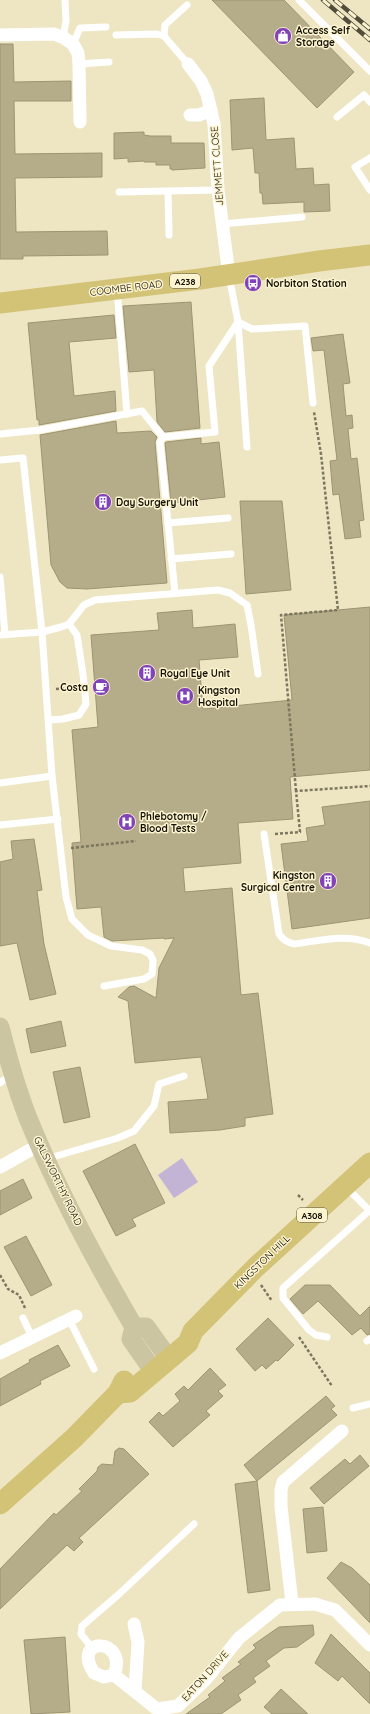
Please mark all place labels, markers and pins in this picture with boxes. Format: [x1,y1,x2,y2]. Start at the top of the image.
place label: Access Self Storage [296,24,351,49]
shop icon: Access Self Storage [273,26,293,46]
bus stop icon: Norbiton Station [243,273,263,293]
place label: Norbiton Station [266,277,347,290]
building icon: Day Surgery Unit [93,492,113,512]
place label: Day Surgery Unit [116,496,199,509]
building icon: Royal Eye Unit [137,663,157,683]
place label: Royal Eye Unit [160,667,230,680]
cafe icon: Costa [91,677,111,697]
place label: Costa [60,681,88,694]
place label: Kingston Hospital [198,684,240,709]
hospital icon: Kingston Hospital [175,686,195,706]
place label: Phlebotomy / Blood Tests [140,810,207,835]
hospital icon: Phlebotomy / Blood Tests [117,812,137,832]
place label: Kingston Surgical Centre [241,869,315,894]
building icon: Kingston Surgical Centre [318,871,338,891]

